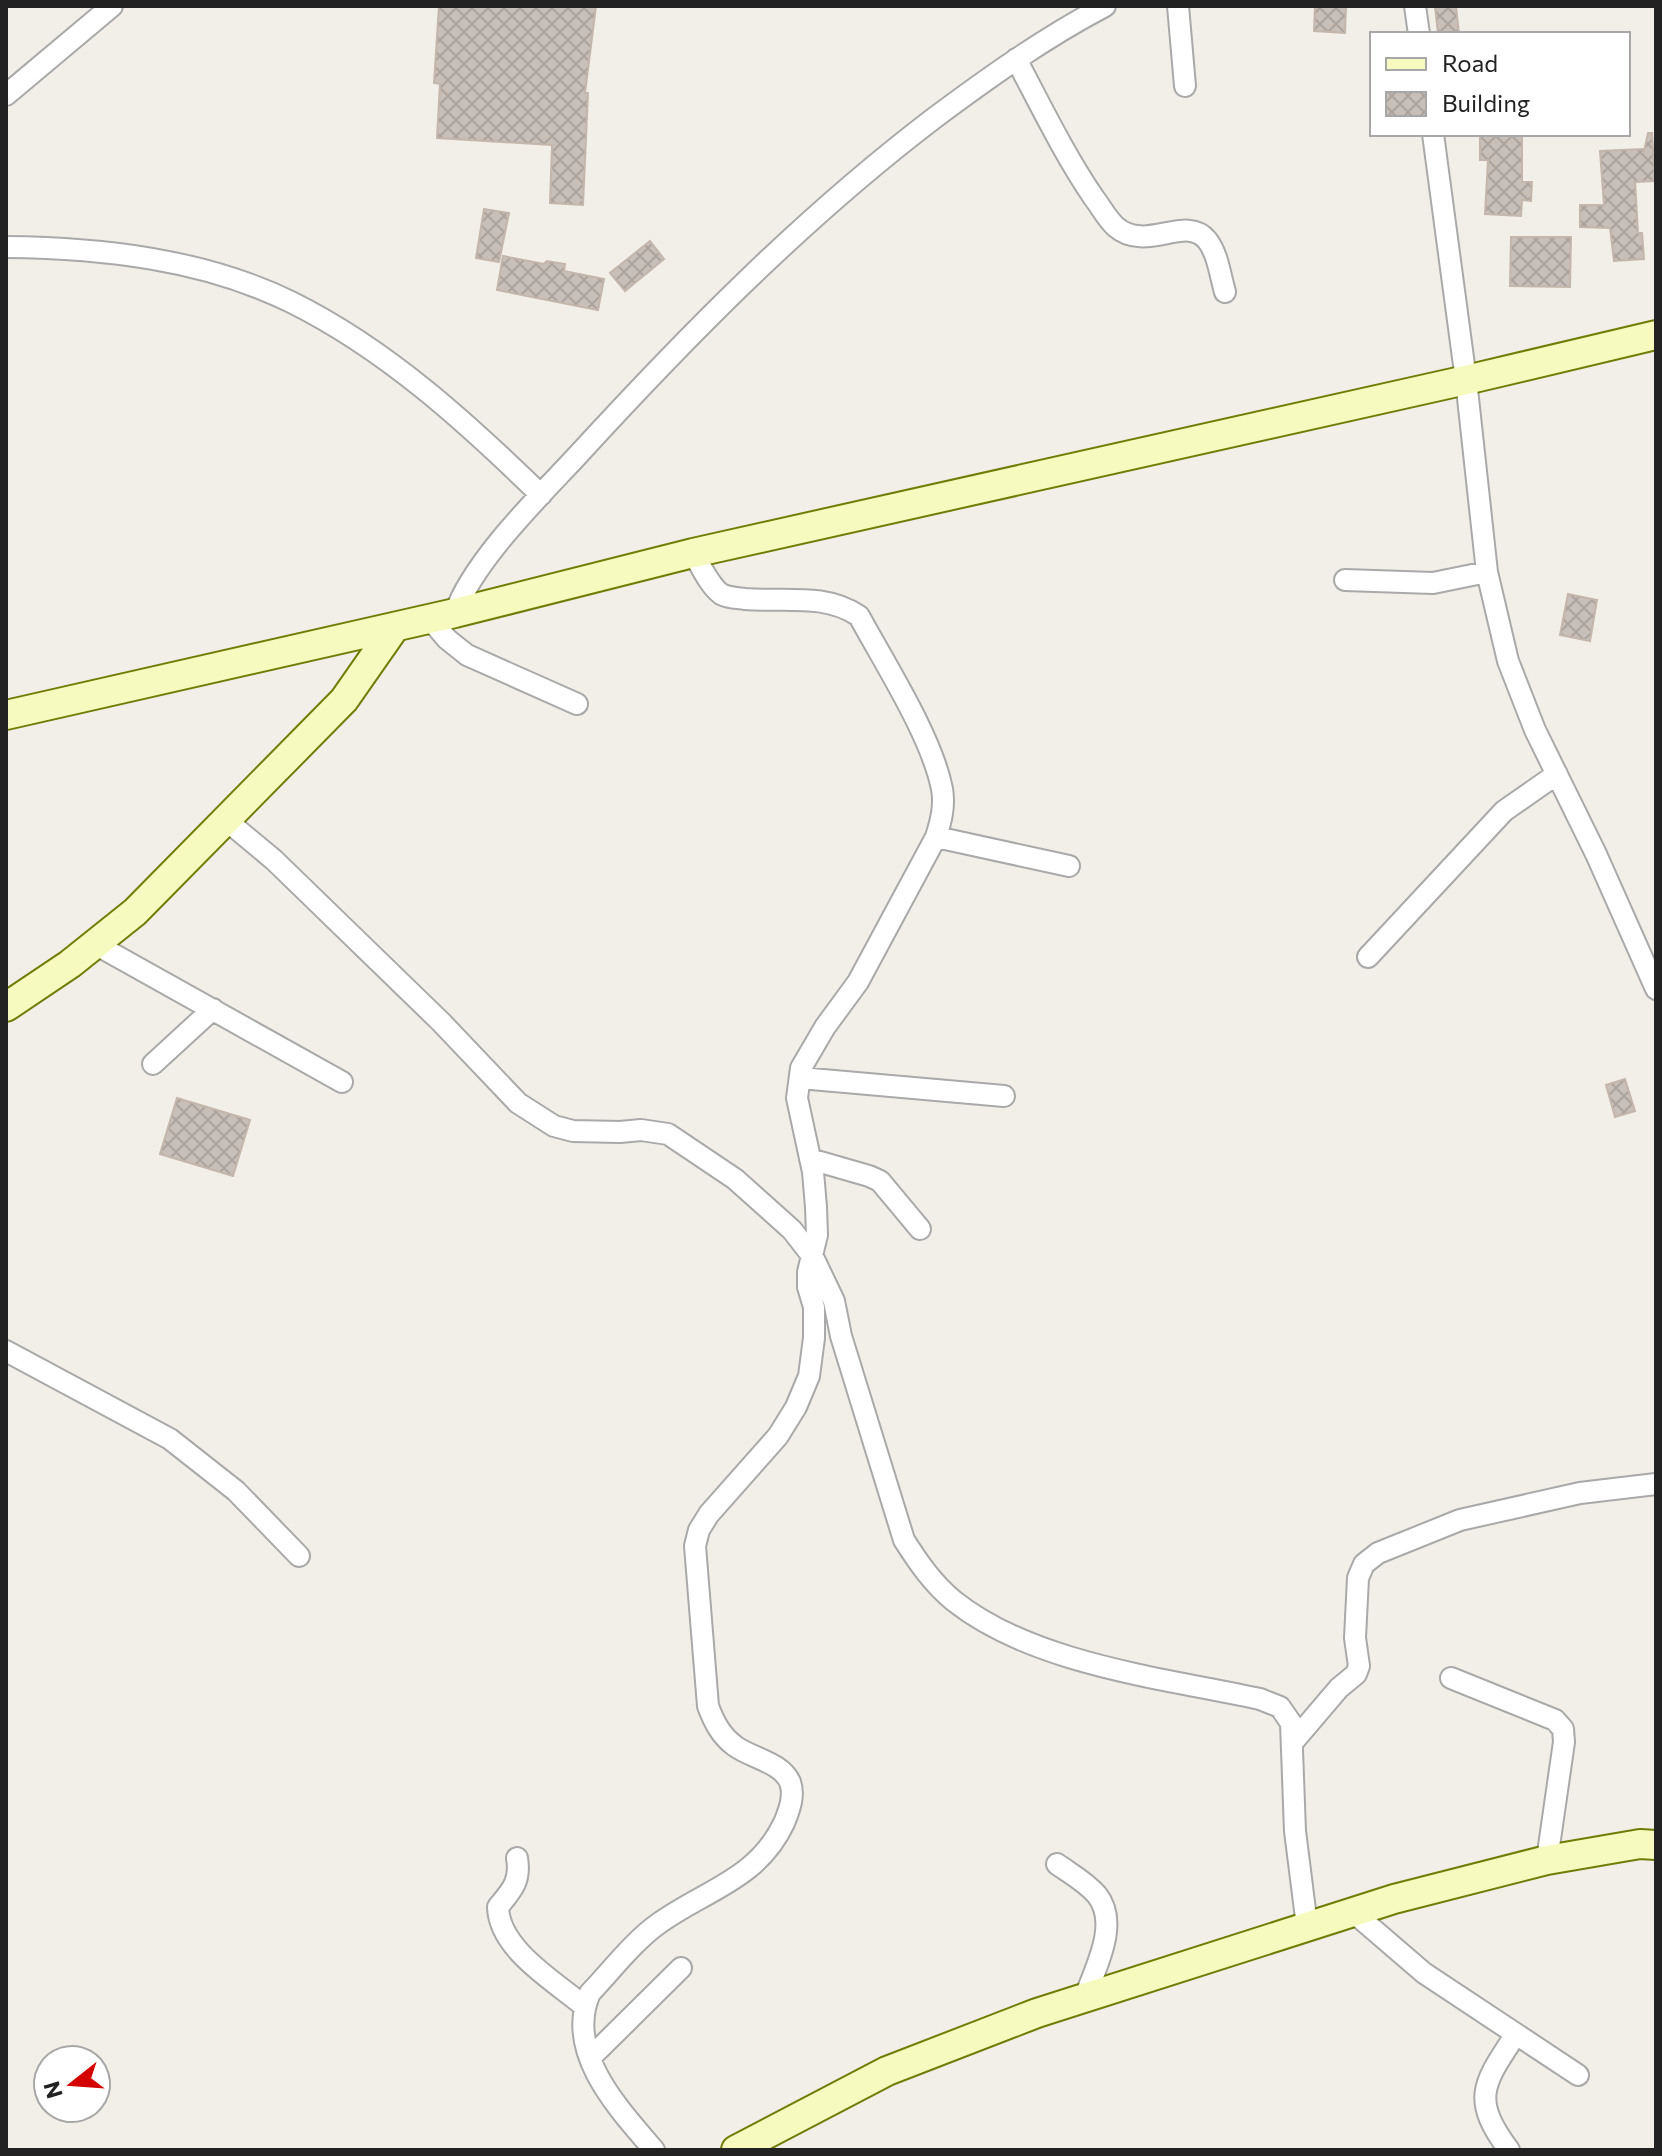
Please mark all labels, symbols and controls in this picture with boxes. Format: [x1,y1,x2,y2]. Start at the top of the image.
legend [1370,32,1630,136]
text: Road [1442,48,1498,77]
text: Building [1442,88,1530,117]
north arrow [32,2044,112,2124]
text: N [37,2078,68,2102]

